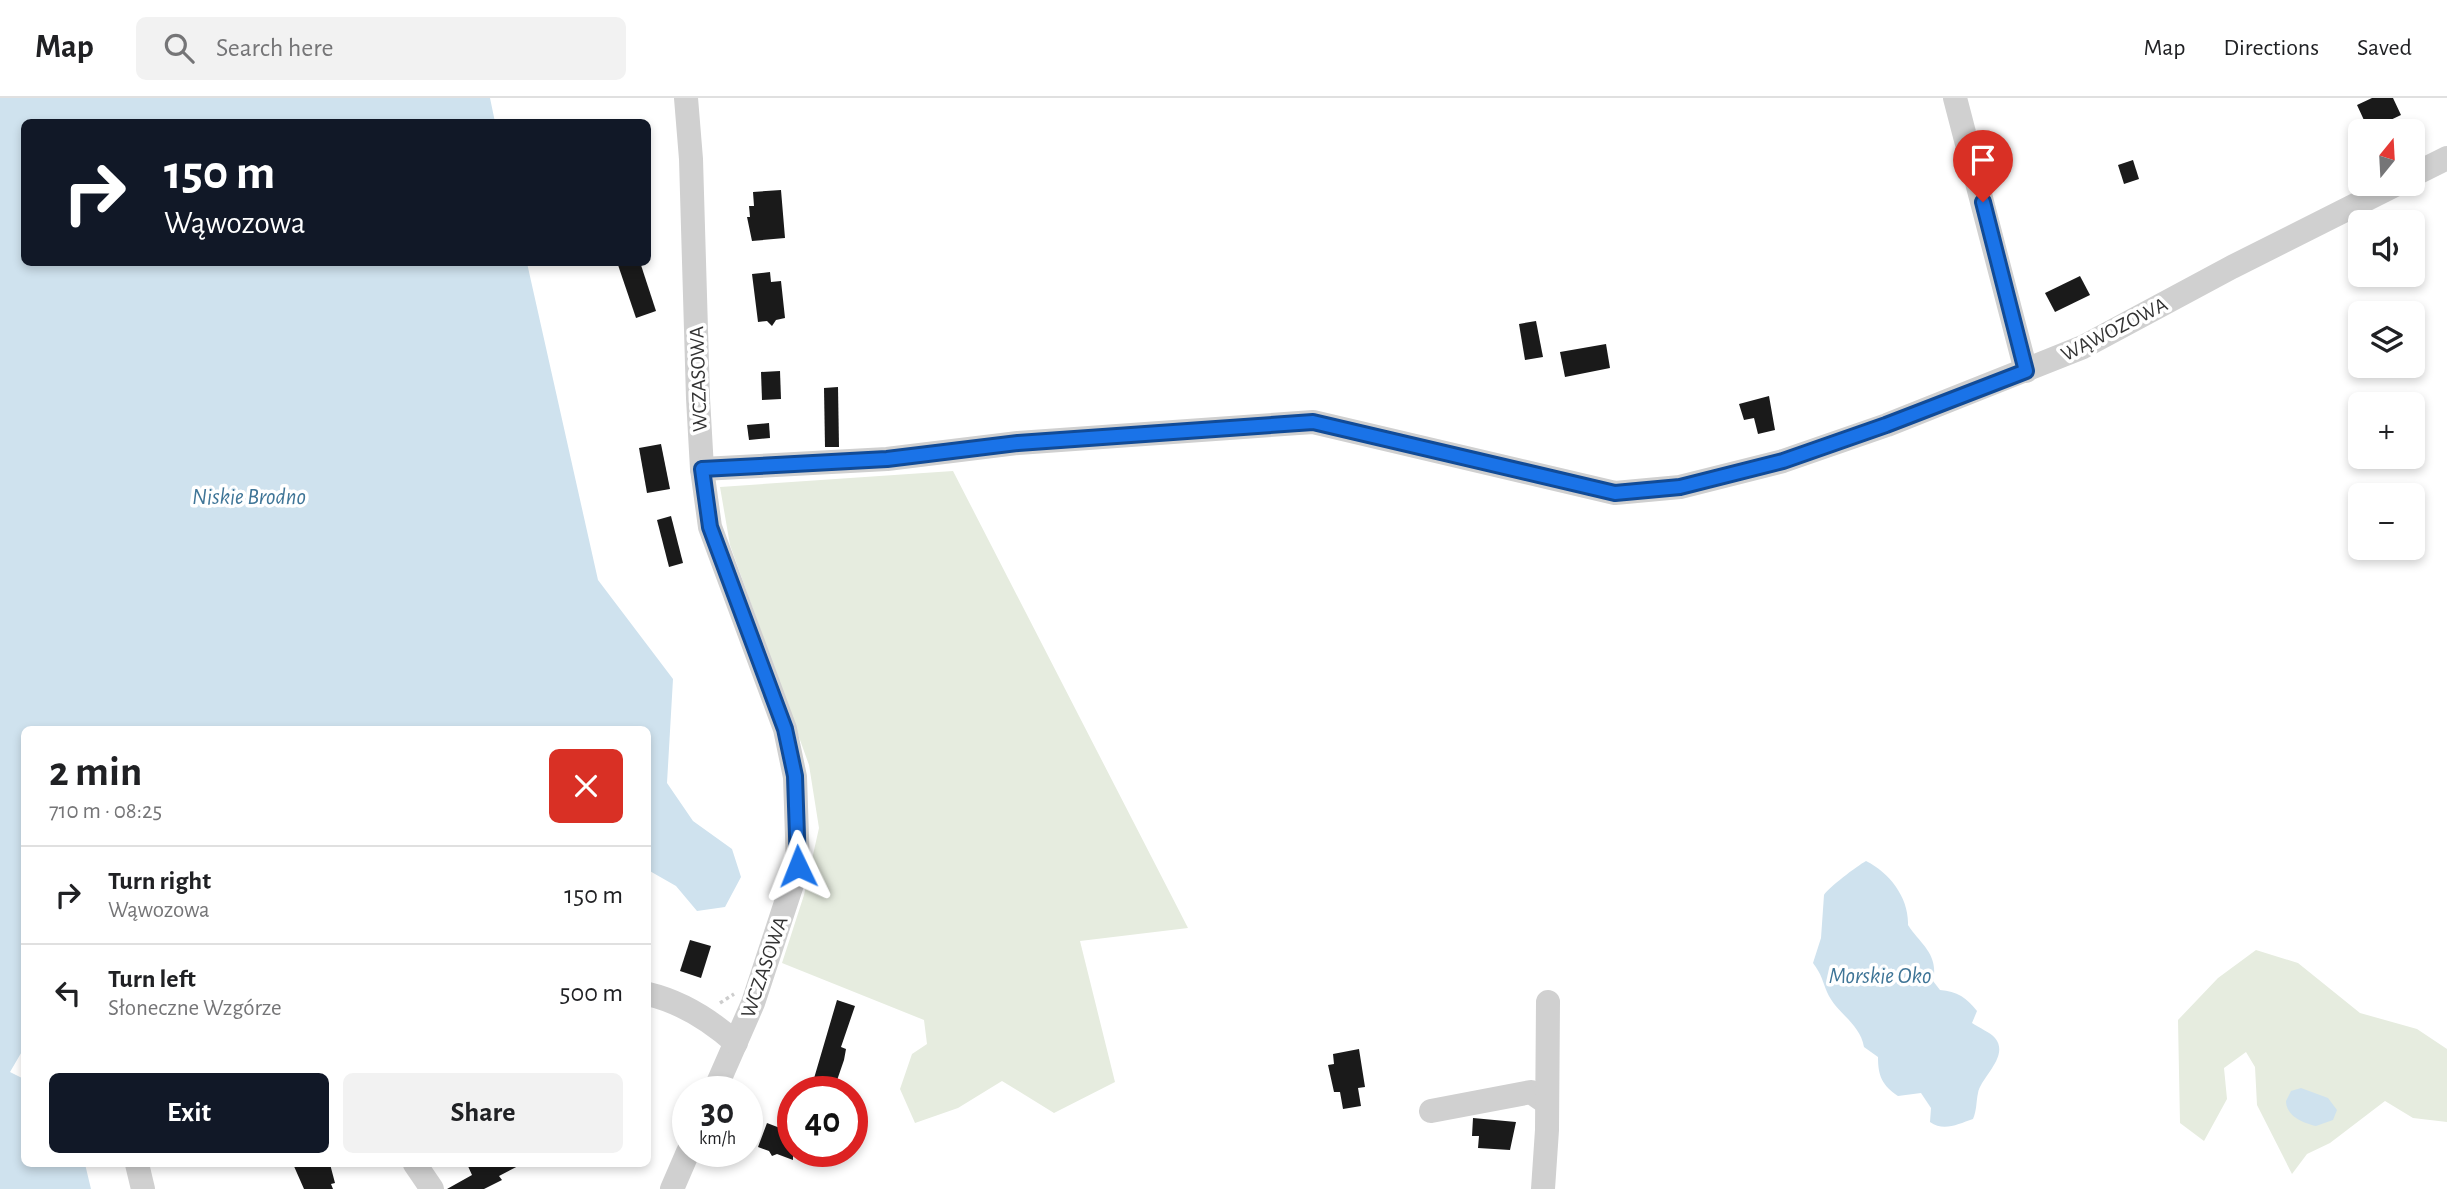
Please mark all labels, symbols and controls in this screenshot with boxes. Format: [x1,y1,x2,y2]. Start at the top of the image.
search box [136,17,626,80]
icon: search [160,29,198,67]
text: Map [35,31,94,64]
text: Search here [216,35,334,61]
text: Map [2143,36,2185,60]
text: Directions [2223,36,2319,60]
text: Saved [2357,36,2412,60]
north arrow [2348,119,2426,196]
map controls [2348,119,2425,560]
pin [1953,130,2013,202]
icon: arrive [1964,141,2002,179]
icon: right [49,147,140,238]
text: 150 m [164,149,275,198]
text: Wąwozowa [164,207,305,239]
button: sound [2348,210,2425,287]
street label: WĄWOZOWA [2058,294,2171,365]
button: layers [2348,301,2425,378]
street label: WCZASOWA [686,326,711,432]
button: + [2348,392,2425,469]
button: − [2348,483,2425,560]
water label: Niskie Brodno [192,486,306,509]
button: close [549,749,623,823]
text: 2 min [49,751,142,793]
text: 710 m · 08:25 [49,800,162,823]
position arrow [761,829,835,903]
text: Turn right [108,868,211,894]
icon: right [49,876,87,914]
text: 150 m [564,882,623,908]
text: Wąwozowa [108,899,210,922]
street label: WCZASOWA [737,914,792,1021]
water label: Morskie Oko [1829,965,1931,988]
text: Turn left [108,966,196,992]
icon: left [49,974,87,1012]
text: 500 m [560,980,623,1006]
text: Słoneczne Wzgórze [108,997,282,1020]
button: Exit [49,1073,329,1153]
button: Share [343,1073,623,1153]
speed limit sign: 40 [777,1076,868,1167]
text: 30 [701,1095,734,1130]
text: km/h [699,1130,736,1148]

